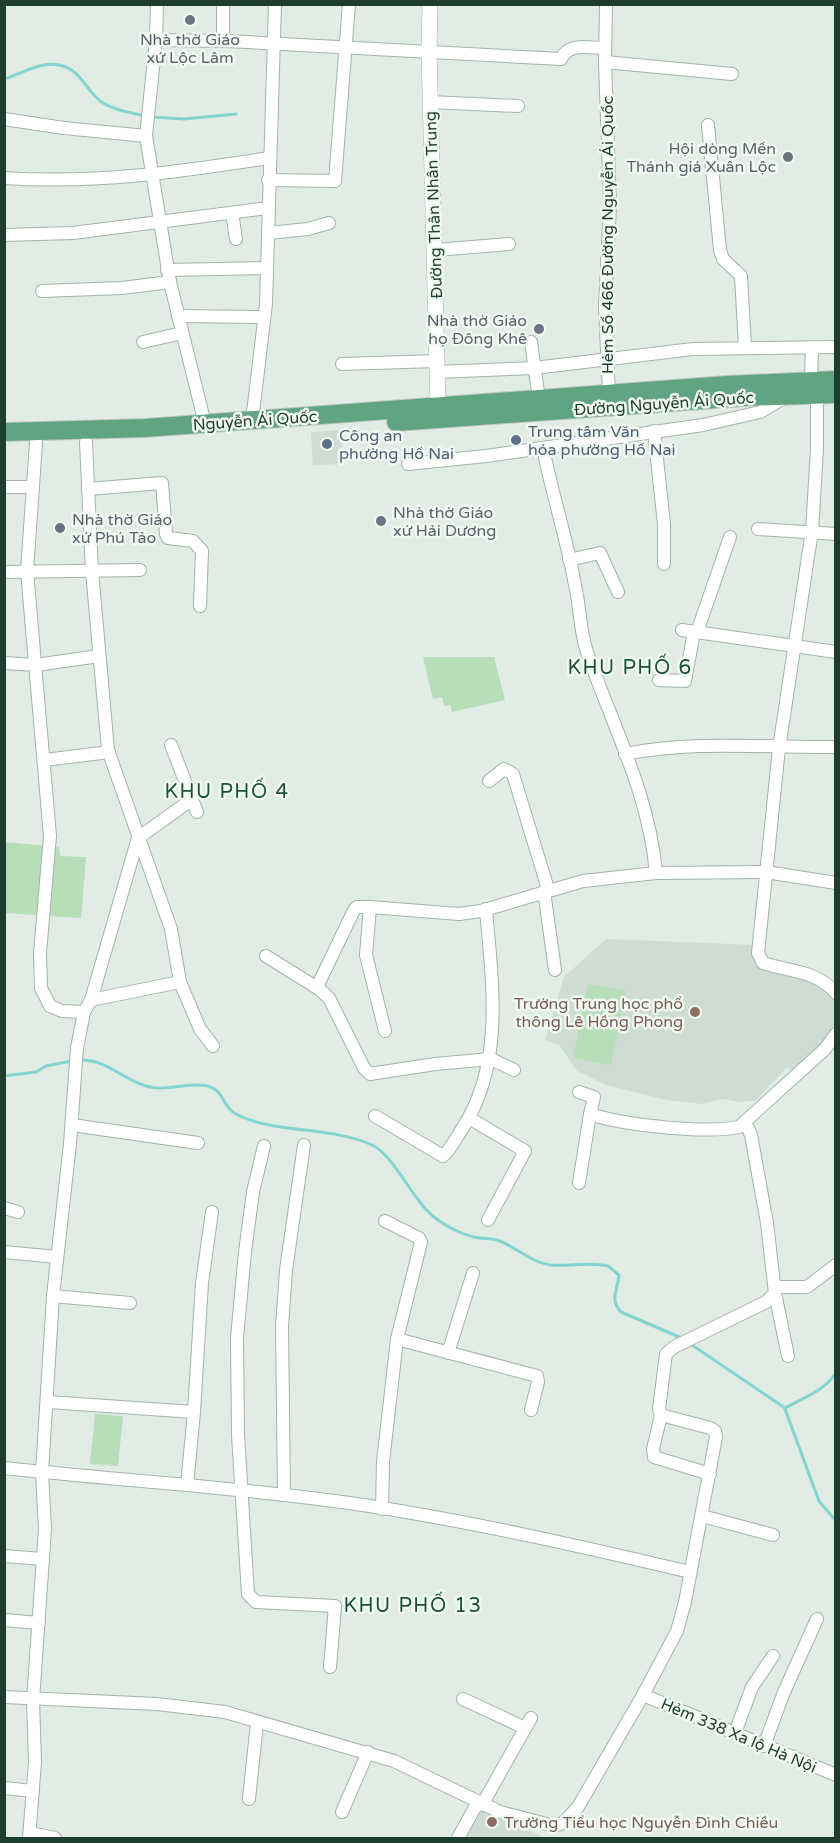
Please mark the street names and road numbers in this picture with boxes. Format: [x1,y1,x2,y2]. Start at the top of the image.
street label: Hẻm Số 466 Đường Nguyễn Ái Quốc [598,96,618,374]
street label: Đường Thân Nhân Trung [421,111,447,299]
street label: Đường Nguyễn Ái Quốc [573,388,755,420]
street label: Nguyễn Ái Quốc [192,407,318,435]
street label: Hẻm 338 Xa lộ Hà Nội [658,1694,819,1778]

